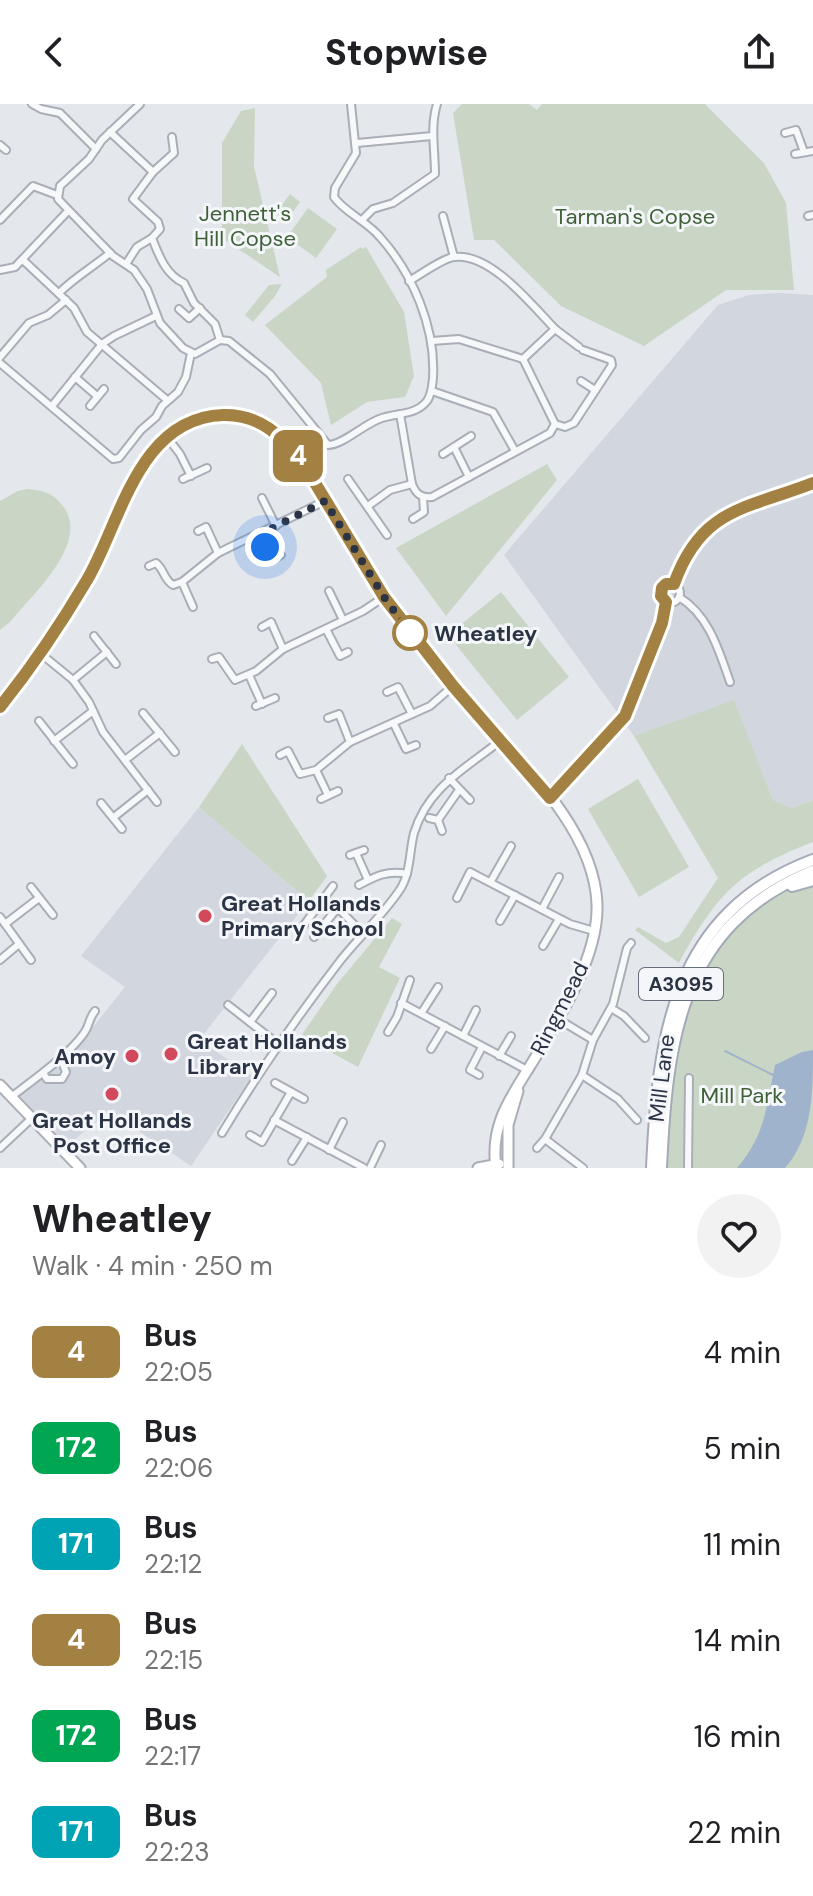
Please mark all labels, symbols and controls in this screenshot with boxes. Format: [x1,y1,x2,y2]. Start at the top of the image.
text: Stopwise [325,29,488,76]
icon: back [32,30,76,74]
icon: share [737,30,781,74]
park label: Jennett's Hill Copse [194,199,296,253]
park label: Tarman's Copse [555,202,715,231]
line badge: 4 [272,430,324,482]
text: 4 [289,437,307,474]
your location [245,527,285,567]
marker: Wheatley [393,616,427,650]
place label: Wheatley [434,619,537,648]
place label: Great Hollands Primary School [221,889,384,943]
marker: Great Hollands Primary School [196,907,214,925]
street label: Ringmead [524,957,595,1060]
road number: A3095 [639,968,723,1000]
place label: Great Hollands Library [187,1027,347,1081]
street label: Mill Lane [642,1033,681,1124]
place label: Amoy [54,1042,116,1071]
marker: Great Hollands Library [162,1045,180,1063]
marker: Amoy [123,1047,141,1065]
park label: Mill Park [701,1081,783,1110]
marker: Great Hollands Post Office [103,1085,121,1103]
place label: Great Hollands Post Office [32,1106,192,1160]
text: Wheatley [32,1194,212,1244]
button: heart [697,1194,781,1278]
text: Walk · 4 min · 250 m [32,1249,273,1283]
text: Bus [144,1316,198,1355]
text: 4 [67,1333,85,1370]
text: 4 min [704,1333,781,1372]
text: 22:05 [144,1355,213,1389]
text: Bus [144,1412,198,1451]
text: 172 [55,1429,97,1466]
text: 5 min [704,1429,781,1468]
text: 22:06 [144,1451,213,1485]
text: Bus [144,1508,198,1547]
text: 171 [58,1525,94,1562]
text: 11 min [703,1525,781,1564]
text: 22:12 [144,1547,202,1581]
text: Bus [144,1604,198,1643]
text: 4 [67,1621,85,1658]
text: 14 min [694,1621,781,1660]
text: 22:15 [144,1643,203,1677]
text: Bus [144,1700,198,1739]
text: 172 [55,1717,97,1754]
text: 16 min [694,1717,781,1756]
text: 22:17 [144,1739,201,1773]
text: Bus [144,1796,198,1835]
text: 171 [58,1813,94,1850]
text: 22 min [687,1813,781,1852]
text: 22:23 [144,1835,210,1869]

